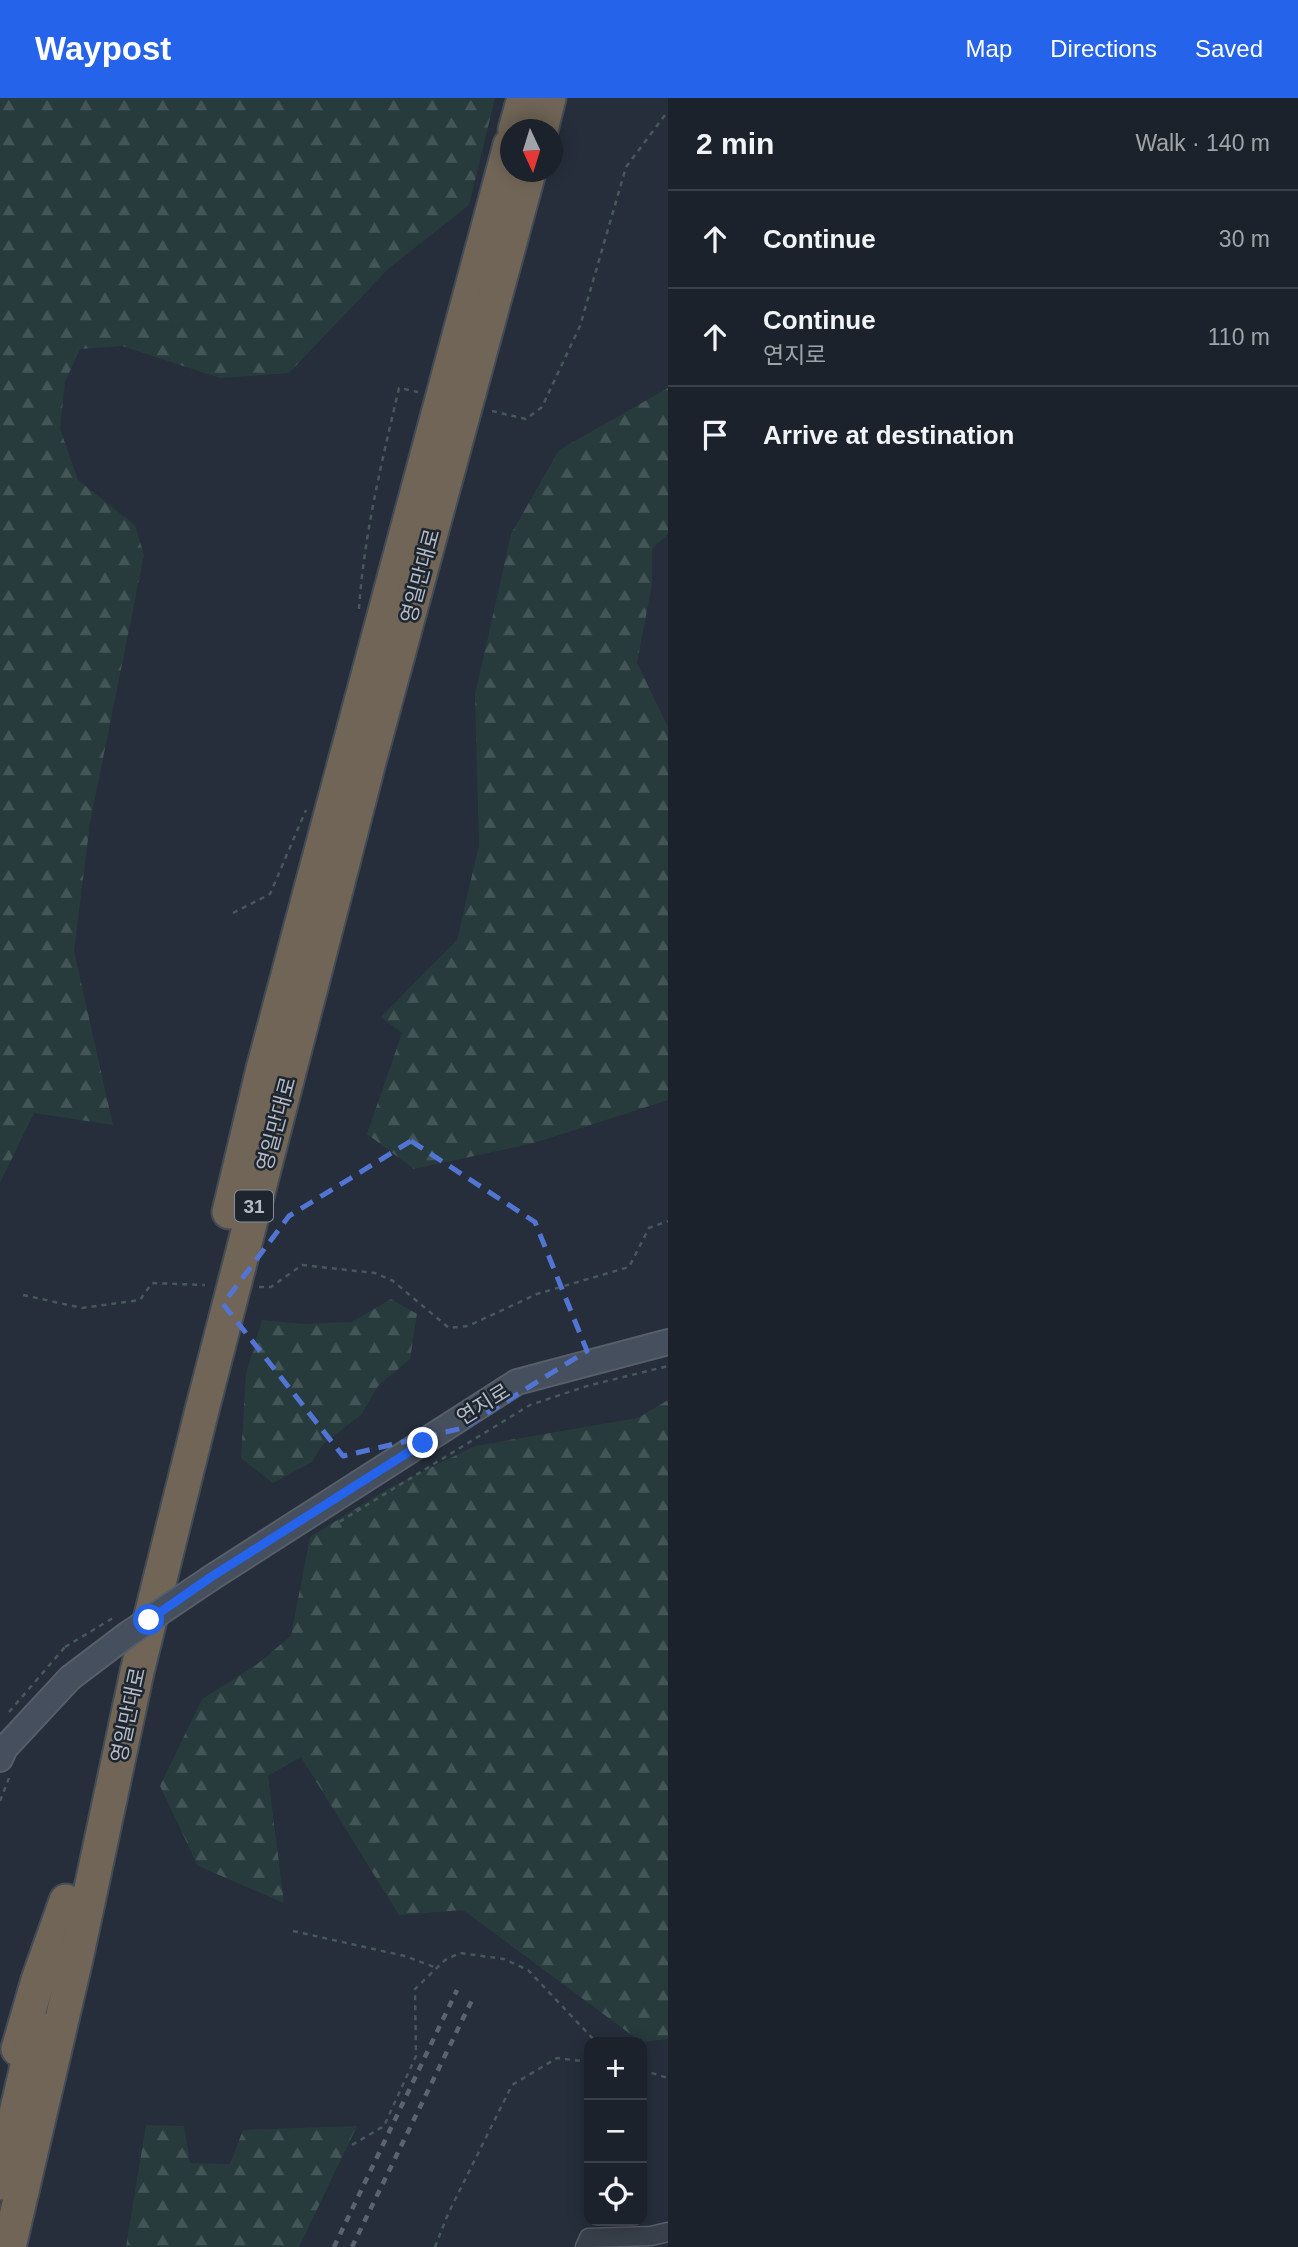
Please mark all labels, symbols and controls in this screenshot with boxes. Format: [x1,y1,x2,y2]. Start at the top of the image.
text: Waypost [35,30,171,67]
text: Map [966,35,1012,62]
text: Directions [1050,35,1157,62]
text: Saved [1195,35,1263,62]
north arrow [500,119,563,182]
text: 2 min [696,127,774,160]
text: Walk · 140 m [1135,130,1270,156]
icon: ahead [696,220,734,258]
text: Continue [763,224,876,254]
text: 30 m [1219,226,1270,252]
text: Continue [763,305,876,335]
icon: ahead [696,318,734,356]
text: 110 m [1208,324,1270,350]
text: 연지로 [763,342,826,368]
icon: arrive [696,416,734,454]
text: Arrive at destination [763,420,1014,450]
street label: 영일만대로 [396,526,444,626]
street label: 영일만대로 [252,1074,300,1174]
road number: 31 [235,1190,273,1222]
street label: 연지로 [452,1379,514,1429]
route end [407,1427,438,1458]
route start [133,1604,164,1635]
street label: 영일만대로 [107,1665,149,1765]
map controls [584,2037,647,2226]
button: + [584,2037,647,2100]
button: − [584,2100,647,2163]
button: locate [584,2163,647,2226]

